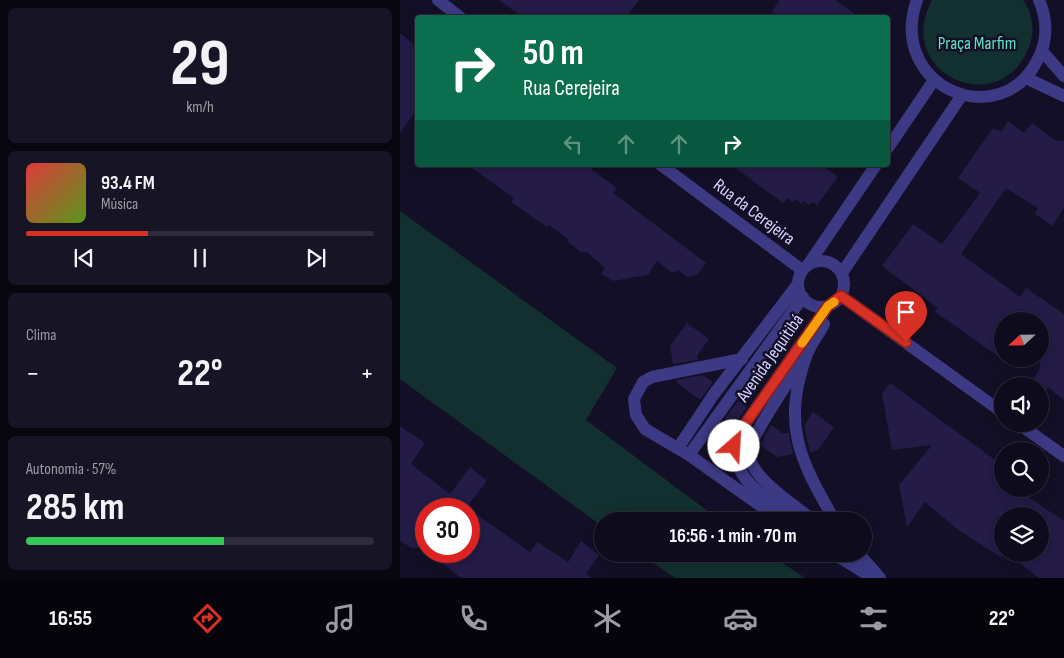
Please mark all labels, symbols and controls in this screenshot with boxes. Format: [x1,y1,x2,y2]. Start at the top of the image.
text: 29 [170,26,230,104]
text: 50 m [523,32,584,75]
park label: Praça Marfim [938,33,1016,54]
icon: right [440,35,505,100]
text: Rua Cerejeira [523,75,620,102]
text: km/h [186,98,214,117]
icon: left [559,130,587,158]
icon: ahead [612,130,640,158]
icon: ahead [665,130,693,158]
icon: right [718,130,746,158]
text: 93.4 FM [101,172,155,195]
street label: Rua da Cerejeira [709,175,799,249]
text: Música [101,195,138,214]
icon: previous [70,244,98,272]
icon: pause [186,244,214,272]
icon: next [302,244,330,272]
pin [885,291,927,342]
icon: arrive [892,298,920,326]
street label: Avenida Jequitibá [731,310,808,407]
north arrow [994,312,1049,368]
map controls [994,312,1049,562]
text: Clima [26,326,56,345]
text: 22° [177,351,223,396]
text: − [26,357,40,390]
text: + [360,357,374,390]
button: sound [994,377,1049,432]
position arrow [707,419,759,471]
button: search [994,442,1049,497]
text: Autonomia · 57% [26,460,116,479]
text: 285 km [26,485,124,530]
speed limit sign: 30 [415,498,480,563]
button: layers [994,507,1049,562]
text: 16:56 · 1 min · 70 m [669,525,797,548]
icon: directions [190,601,225,636]
icon: music [323,601,358,636]
icon: phone [456,601,491,636]
icon: climate [590,601,625,636]
icon: car [723,601,758,636]
icon: filters [856,601,891,636]
text: 16:55 [49,605,92,632]
text: 22° [989,605,1015,632]

